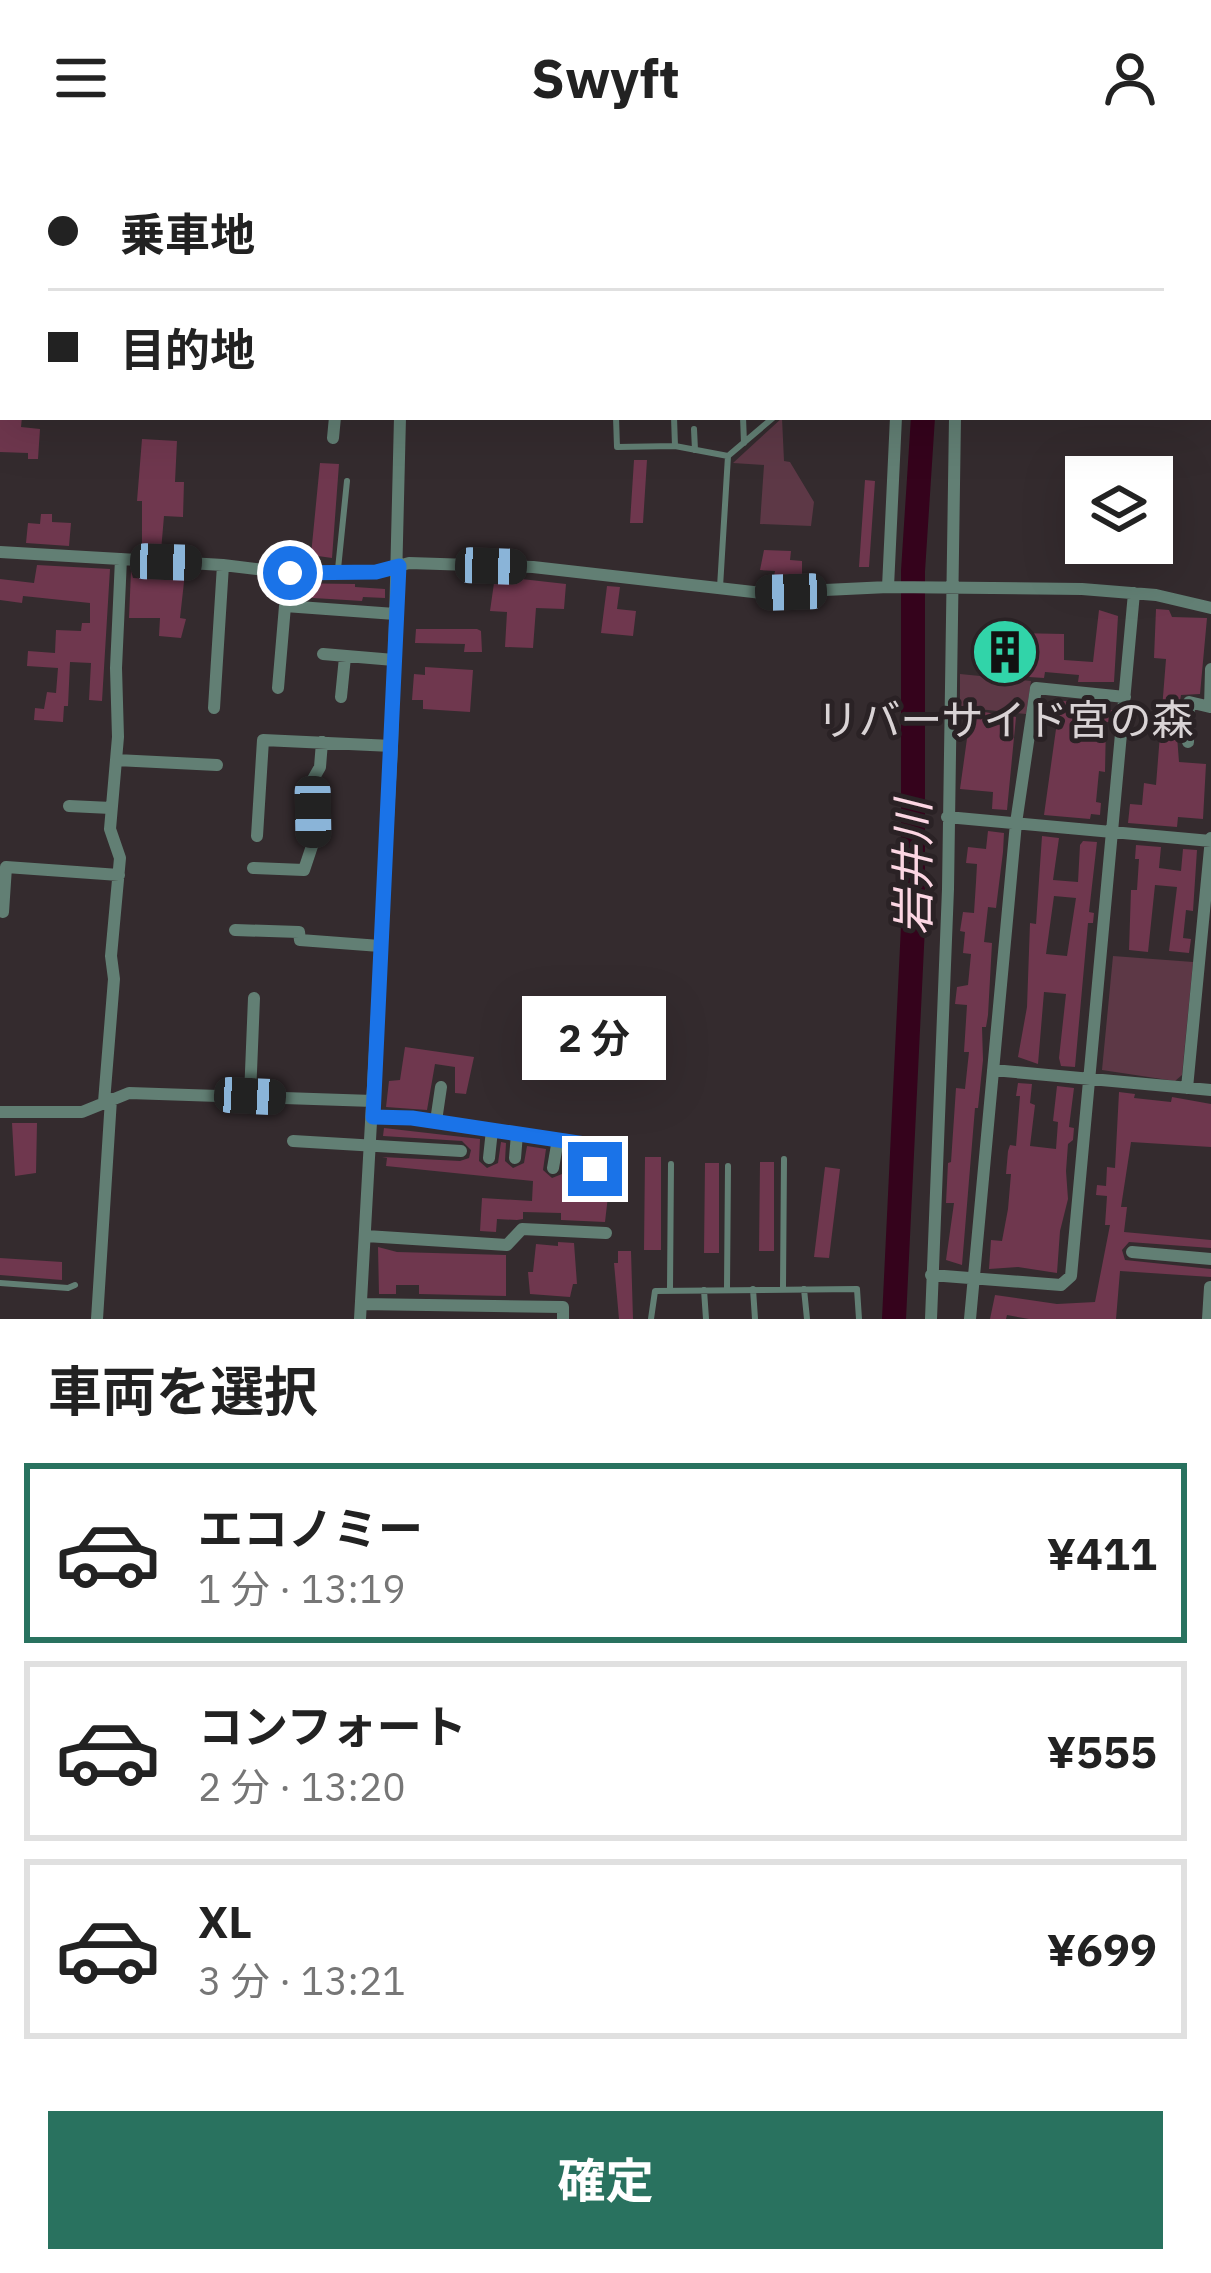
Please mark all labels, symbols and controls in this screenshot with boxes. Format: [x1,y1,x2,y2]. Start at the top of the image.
text: Swyft [531,43,680,113]
icon: menu [48,45,114,111]
icon: person [1097,45,1163,111]
text: 乗車地 [120,205,255,263]
text: 目的地 [120,320,255,378]
map controls [1065,456,1173,564]
button: layers [1065,456,1173,564]
car [129,543,203,581]
route start [263,546,317,600]
car [454,547,528,585]
car [754,573,828,611]
building icon: リバーサイド宮の森 [970,617,1040,687]
place label: リバーサイド宮の森 [816,692,1194,747]
car [294,776,332,848]
water label: 岩井川 [883,797,941,936]
callout: 2 分 [523,995,667,1079]
text: 2 分 [558,1012,630,1063]
car [213,1076,287,1116]
route end [568,1142,622,1196]
text: 車両を選択 [48,1356,318,1426]
icon: car [54,1499,162,1607]
text: エコノミー [198,1499,423,1557]
text: ¥411 [1047,1524,1157,1582]
text: 1 分 · 13:19 [198,1563,406,1614]
icon: car [54,1697,162,1805]
text: コンフォート [198,1697,467,1755]
text: ¥555 [1047,1722,1157,1780]
text: 2 分 · 13:20 [198,1761,406,1812]
text: XL [198,1892,252,1950]
icon: car [54,1895,162,2003]
text: ¥699 [1047,1920,1157,1978]
text: 3 分 · 13:21 [198,1955,406,2006]
button: 確定 [48,2111,1163,2249]

